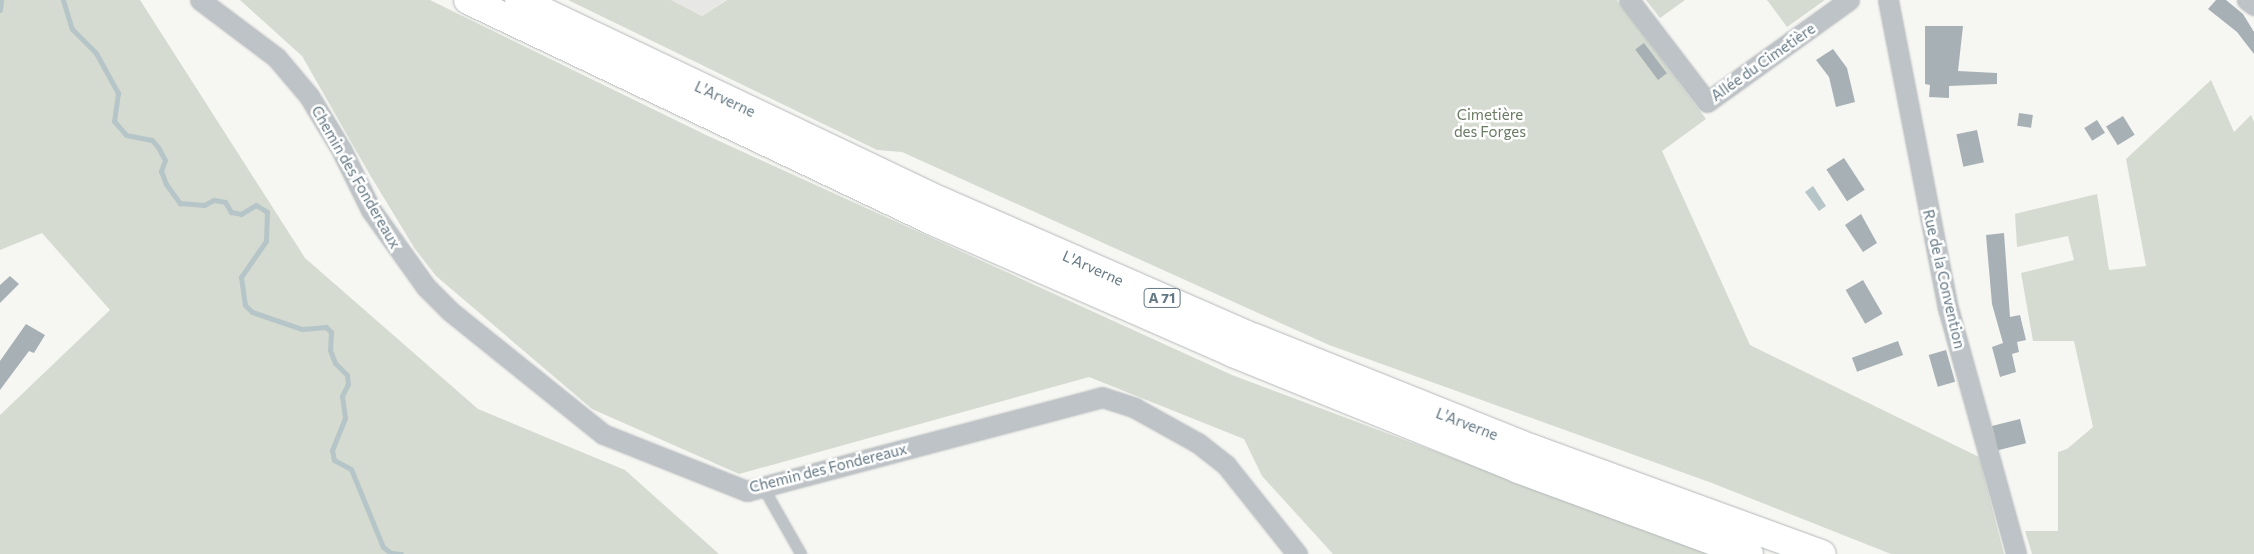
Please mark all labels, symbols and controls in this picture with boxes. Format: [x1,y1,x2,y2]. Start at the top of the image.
street label: Allée du Cimetière [1707,19,1819,105]
street label: L'Arverne [692,77,758,121]
street label: Chemin des Fondereaux [308,102,404,252]
park label: Cimetière des Forges [1454,105,1526,140]
street label: Rue de la Convention [1919,208,1969,350]
street label: L'Arverne [1060,247,1126,289]
road number: A 71 [1143,286,1181,310]
street label: L'Arverne [1433,404,1501,444]
street label: Chemin des Fondereaux [747,440,909,496]

